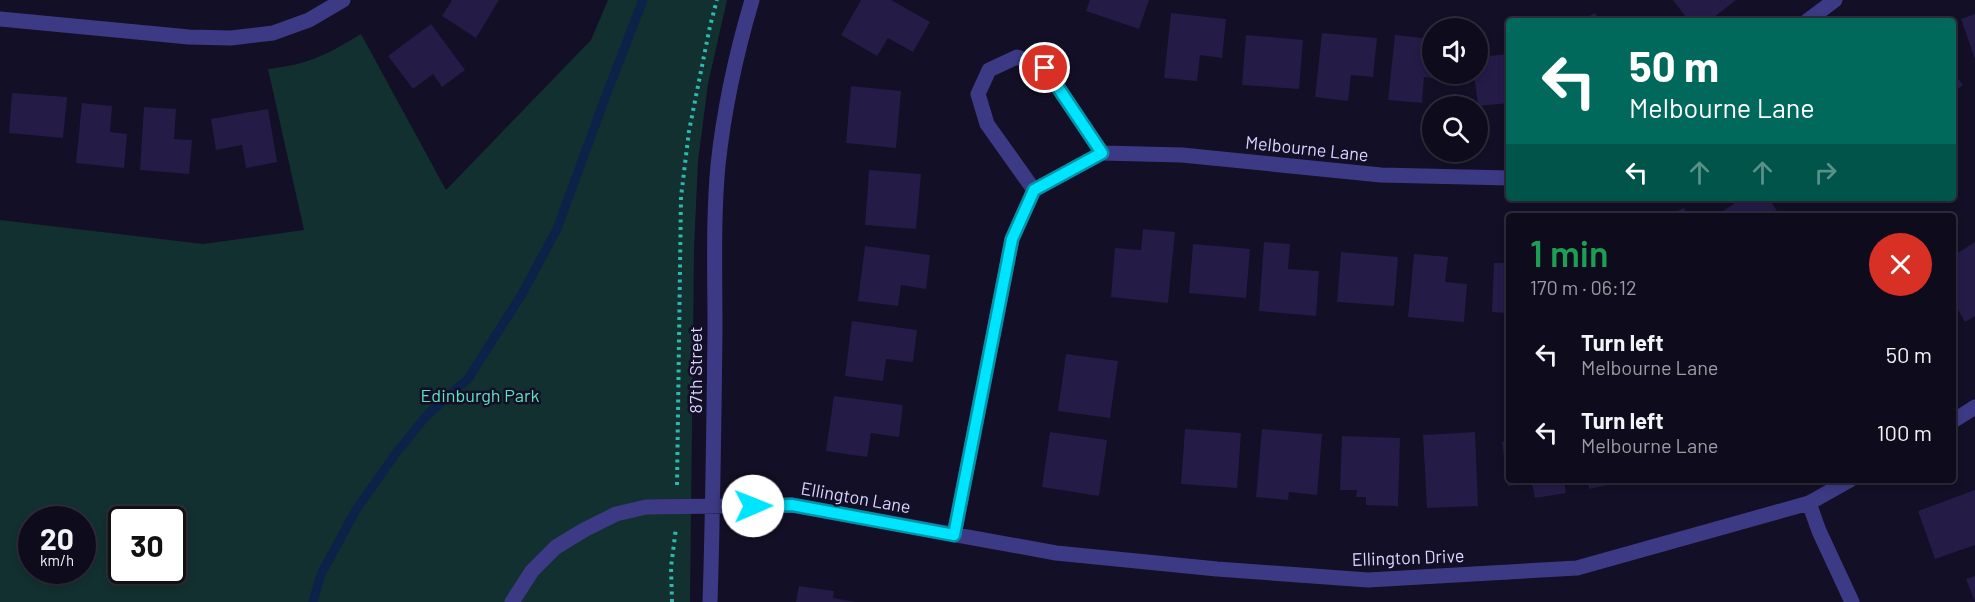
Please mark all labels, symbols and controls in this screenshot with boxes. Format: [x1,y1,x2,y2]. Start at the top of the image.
map controls [1422,18,1488,162]
button: sound [1422,18,1488,84]
text: 50 m [1629,40,1719,90]
pin [1019,42,1070,93]
icon: left [1530,42,1608,120]
icon: arrive [1028,51,1061,84]
text: Melbourne Lane [1629,91,1815,123]
button: search [1422,96,1488,162]
street label: Melbourne Lane [1244,131,1370,165]
icon: left [1620,156,1653,189]
icon: ahead [1683,156,1716,189]
icon: ahead [1746,156,1779,189]
icon: right [1809,156,1842,189]
text: 1 min [1530,231,1609,274]
button: close [1869,233,1932,296]
text: 170 m · 06:12 [1530,275,1637,299]
street label: 87th Street [684,327,706,413]
text: Turn left [1581,329,1664,355]
icon: left [1530,338,1563,371]
text: 50 m [1886,341,1932,367]
text: Melbourne Lane [1581,355,1718,379]
park label: Edinburgh Park [420,384,540,406]
text: Turn left [1581,407,1664,433]
icon: left [1530,416,1563,449]
text: 100 m [1877,419,1932,445]
text: Melbourne Lane [1581,433,1718,457]
position arrow [721,474,785,538]
street label: Ellington Lane [799,477,913,517]
speed limit sign: 30 [108,506,186,584]
text: 20 [40,520,74,556]
street label: Ellington Drive [1351,544,1465,570]
text: km/h [40,551,74,569]

